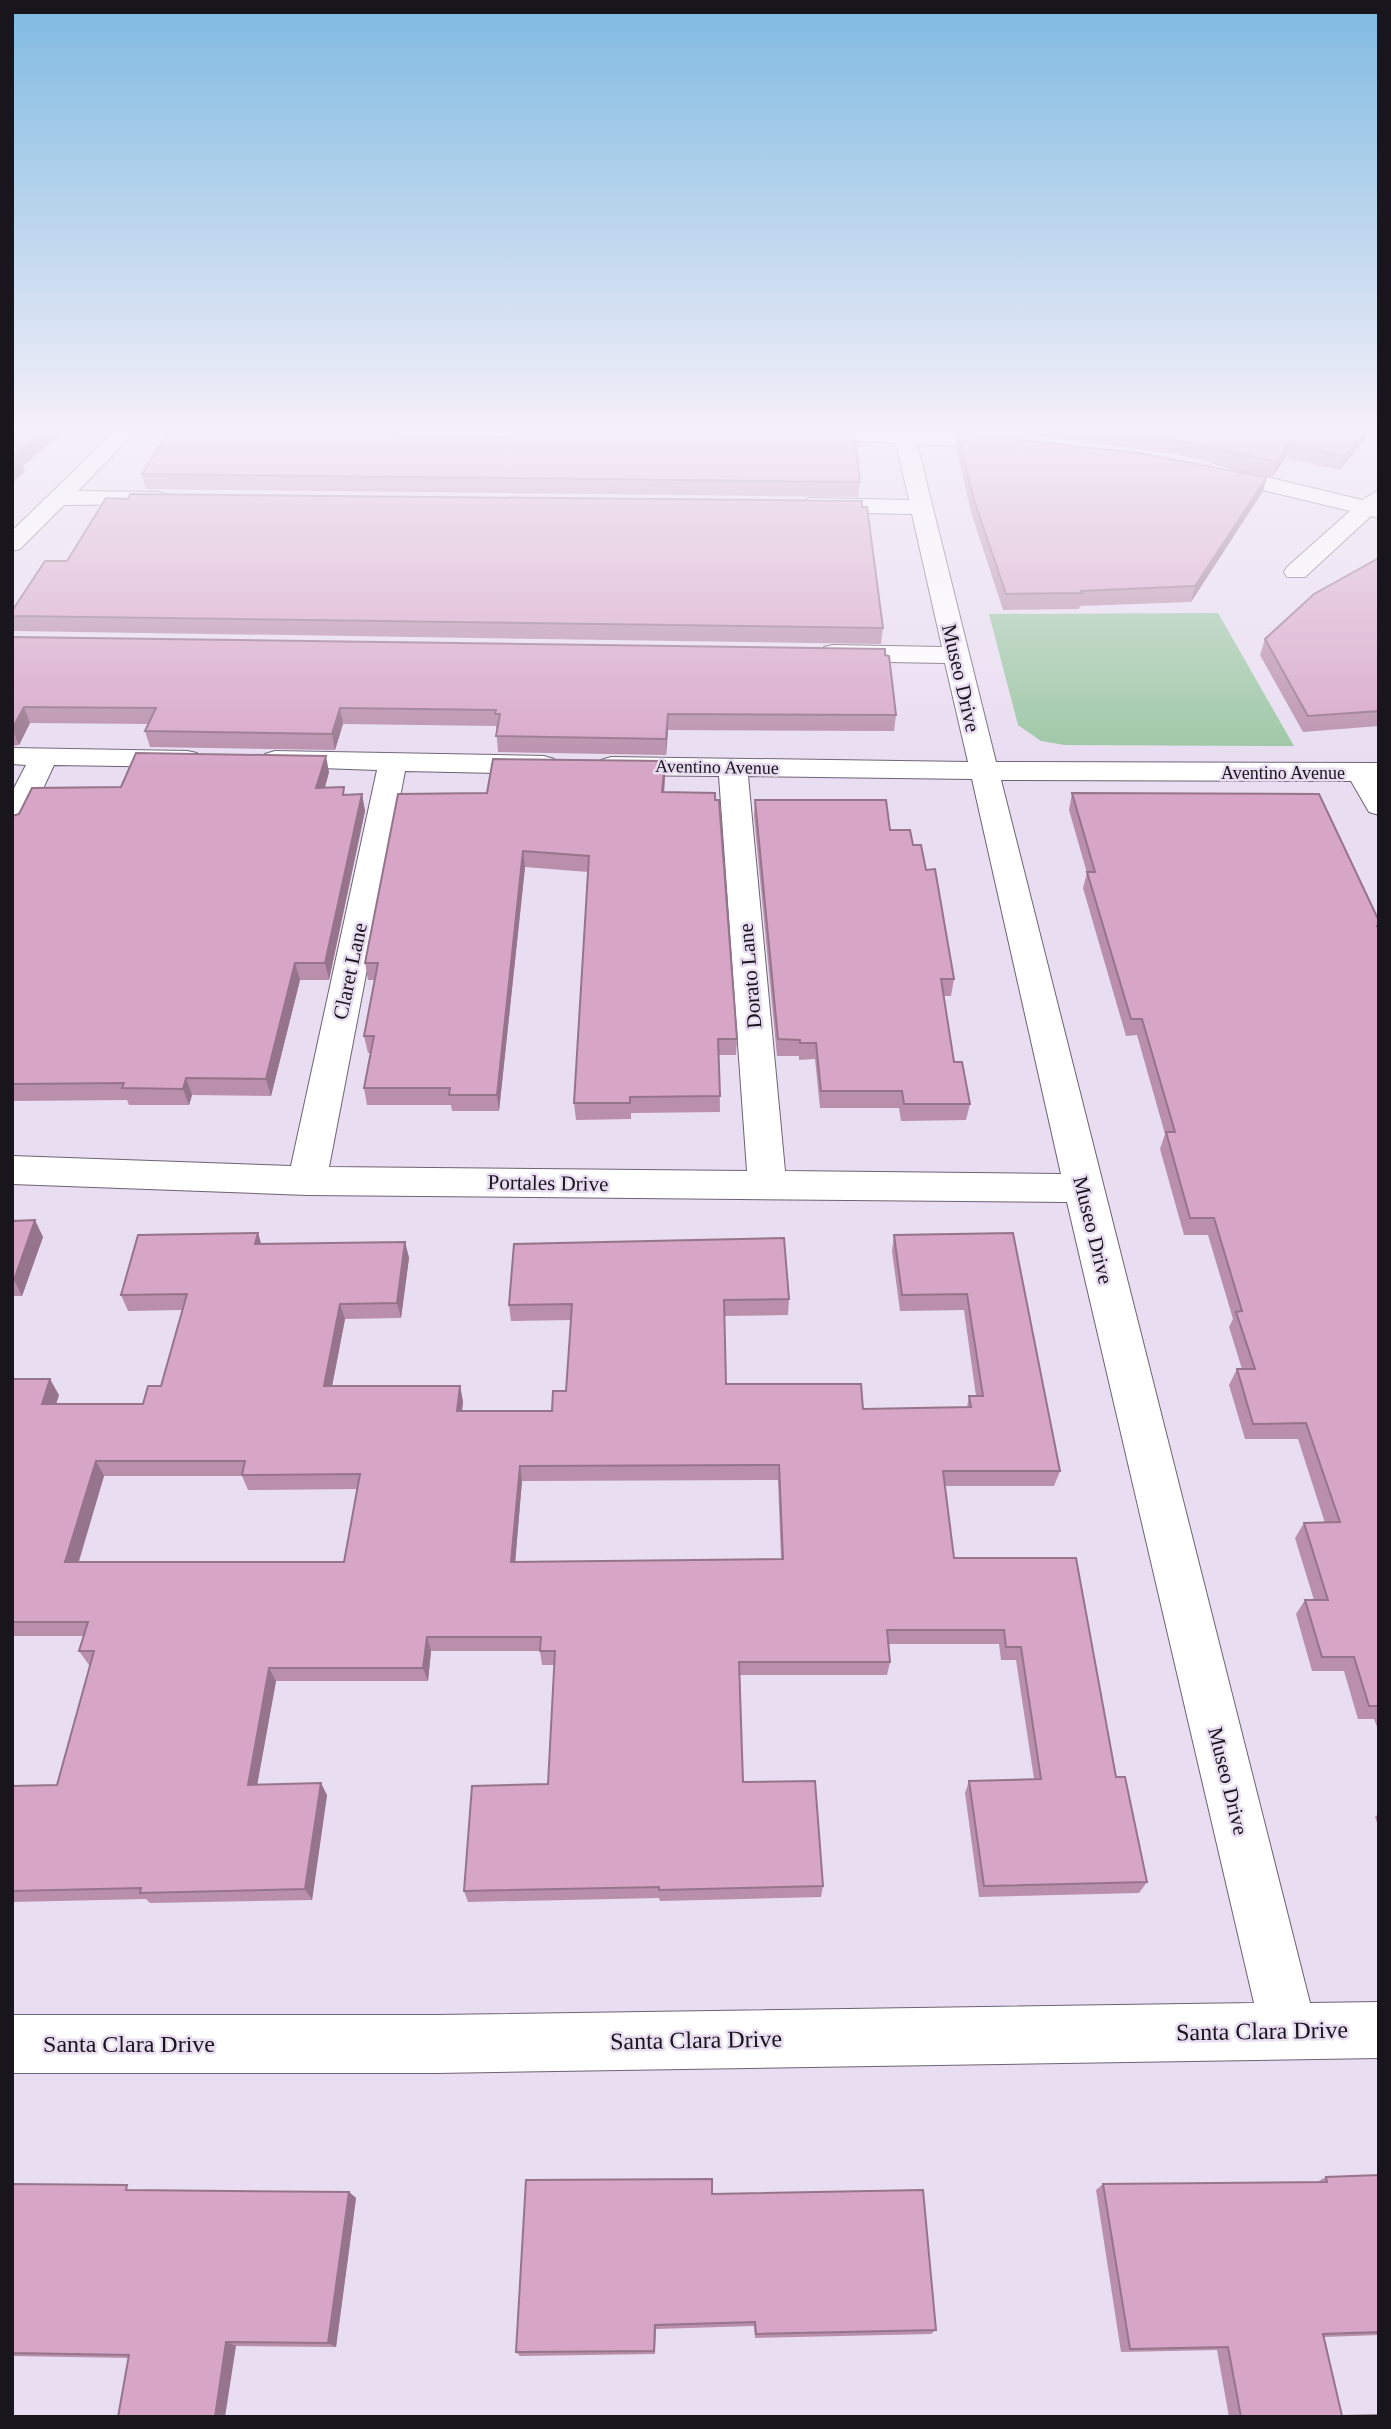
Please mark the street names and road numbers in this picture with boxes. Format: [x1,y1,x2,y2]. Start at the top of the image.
street label: Museo Drive [937,622,985,734]
street label: Aventino Avenue [655,756,779,778]
street label: Aventino Avenue [1221,763,1345,783]
street label: Claret Lane [328,920,372,1022]
street label: Dorato Lane [733,922,767,1030]
street label: Portales Drive [487,1170,609,1196]
street label: Museo Drive [1068,1174,1118,1286]
street label: Museo Drive [1203,1725,1253,1837]
street label: Santa Clara Drive [1176,2017,1348,2045]
street label: Santa Clara Drive [610,2026,782,2054]
street label: Santa Clara Drive [43,2031,215,2057]

